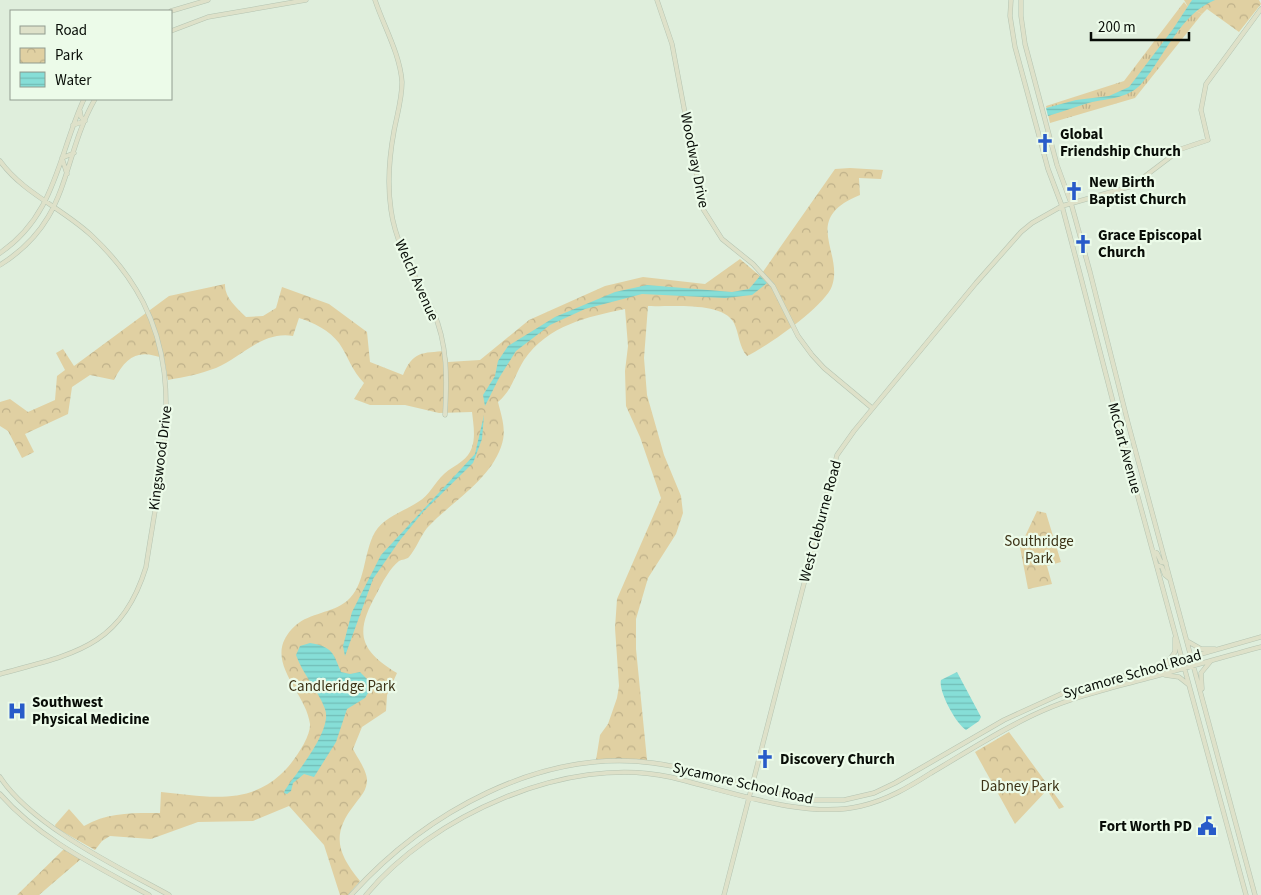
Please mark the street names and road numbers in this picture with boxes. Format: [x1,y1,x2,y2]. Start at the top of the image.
street label: Woodway Drive [675,110,714,210]
street label: Welch Avenue [389,236,444,324]
street label: McCart Avenue [1102,400,1147,496]
street label: Kingswood Drive [144,405,177,512]
street label: West Cleburne Road [794,458,847,585]
street label: Sycamore School Road [1060,645,1204,704]
street label: Sycamore School Road [671,757,815,810]

